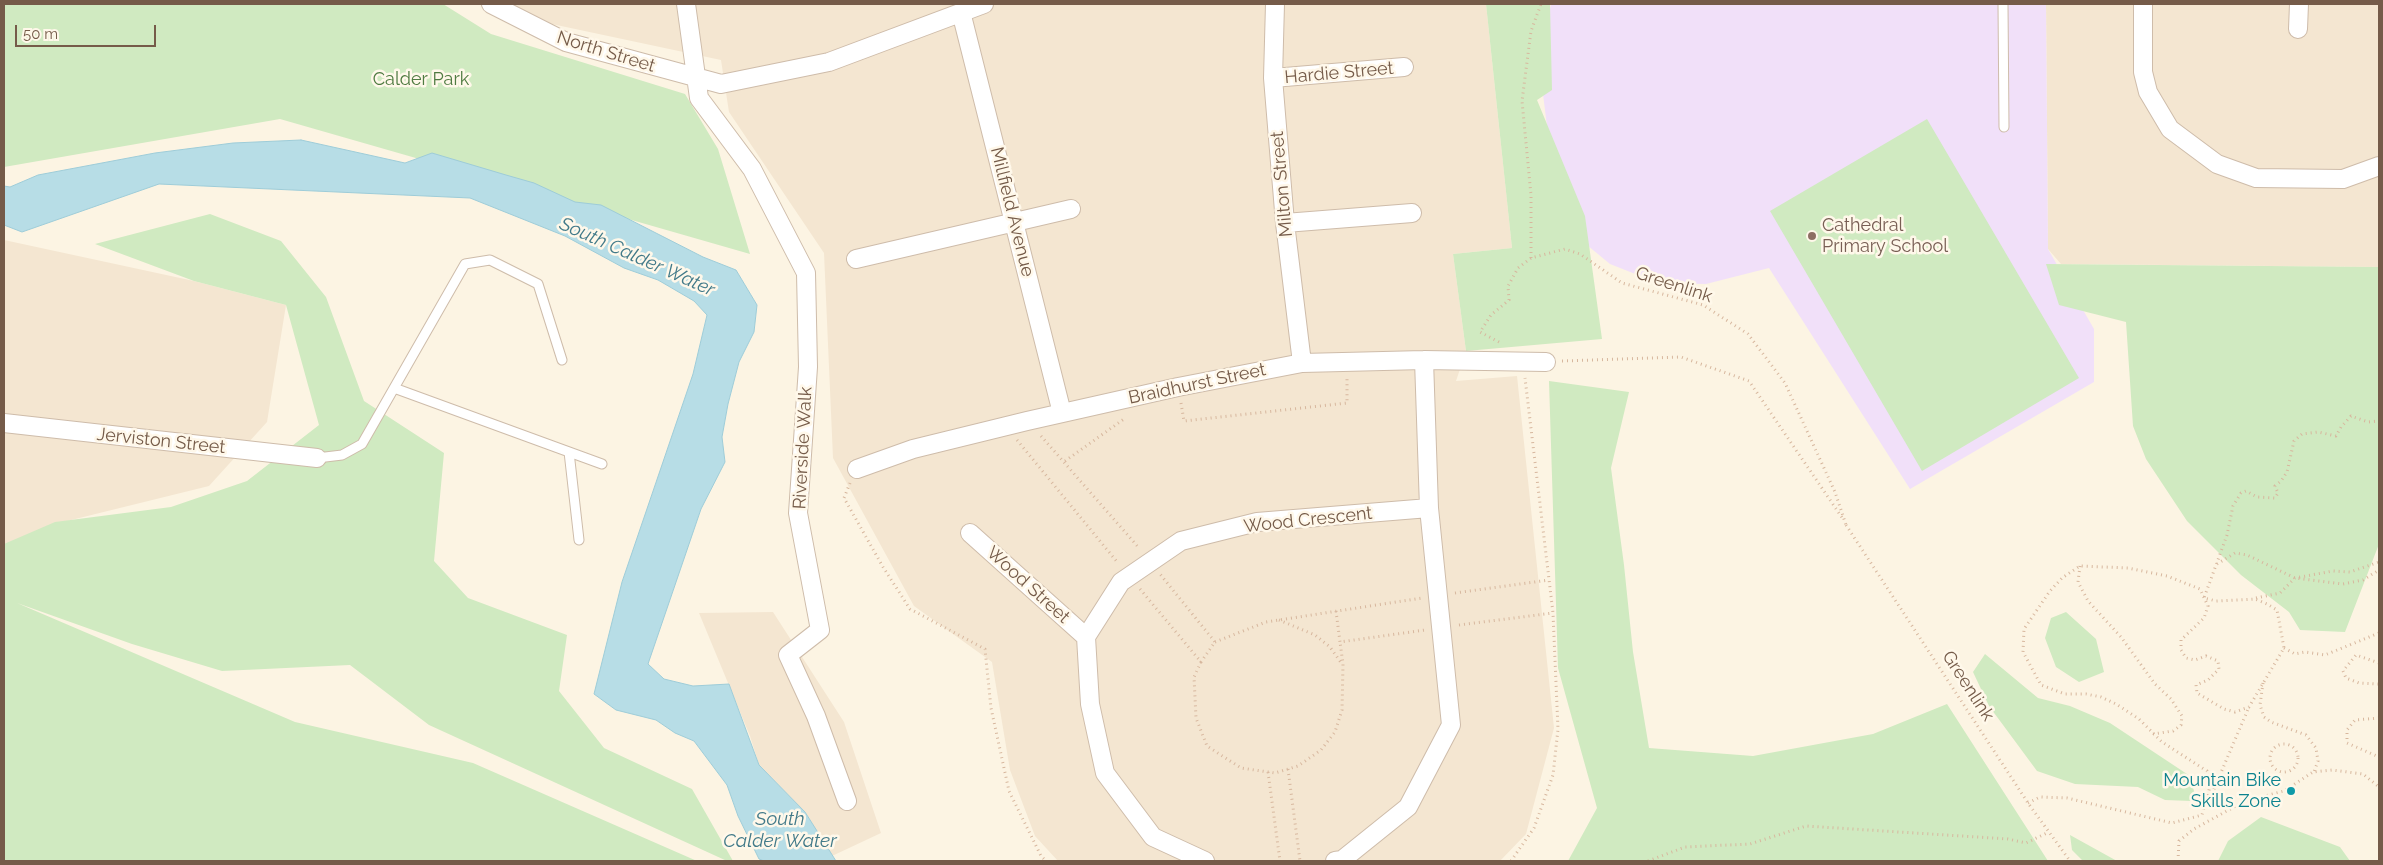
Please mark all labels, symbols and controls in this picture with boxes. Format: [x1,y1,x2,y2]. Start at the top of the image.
scale bar [18,15,159,47]
text: 50 m [23,25,58,43]
street label: North Street [554,27,658,77]
street label: Hardie Street [1284,57,1394,89]
park label: Calder Park [373,69,469,91]
street label: Milton Street [1267,130,1297,238]
street label: Millfield Avenue [985,145,1039,279]
water label: South Calder Water [556,213,718,301]
place label: Cathedral Primary School [1822,215,1948,258]
marker: Cathedral Primary School [1806,230,1818,242]
street label: Greenlink [1633,262,1715,308]
street label: Braidhurst Street [1126,359,1268,409]
street label: Riverside Walk [789,386,817,510]
street label: Jerviston Street [96,424,226,458]
street label: Wood Crescent [1243,503,1373,537]
street label: Wood Street [982,542,1074,628]
street label: Greenlink [1937,647,1999,725]
place label: Mountain Bike Skills Zone [2163,770,2281,812]
marker: Mountain Bike Skills Zone [2285,785,2297,797]
water label: South Calder Water [723,808,837,852]

